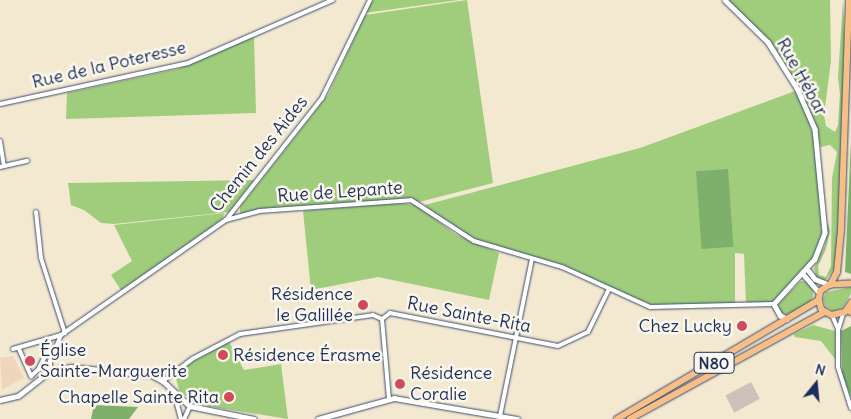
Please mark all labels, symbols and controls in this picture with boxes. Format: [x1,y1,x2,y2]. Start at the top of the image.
street label: Rue Hébar [772,34,832,120]
street label: Rue de la Poteresse [30,37,188,93]
street label: Chemin des Aides [206,92,312,216]
street label: Rue de Lepante [277,177,403,207]
place label: Résidence le Galillée [271,284,353,326]
street label: Rue Sainte-Rita [405,292,533,338]
marker: Résidence le Galillée [357,299,369,311]
place label: Chez Lucky [639,315,732,337]
marker: Chez Lucky [736,320,748,332]
place label: Église Sainte-Marguerite [40,340,187,382]
place label: Résidence Érasme [233,344,381,366]
marker: Résidence Érasme [217,349,229,361]
road number: N80 [693,349,735,376]
marker: Église Sainte-Marguerite [24,355,36,367]
north arrow [791,359,841,409]
text: N [813,360,828,380]
place label: Résidence Coralie [410,363,492,406]
marker: Résidence Coralie [394,378,406,390]
place label: Chapelle Sainte Rita [58,386,219,408]
marker: Chapelle Sainte Rita [223,391,235,403]

